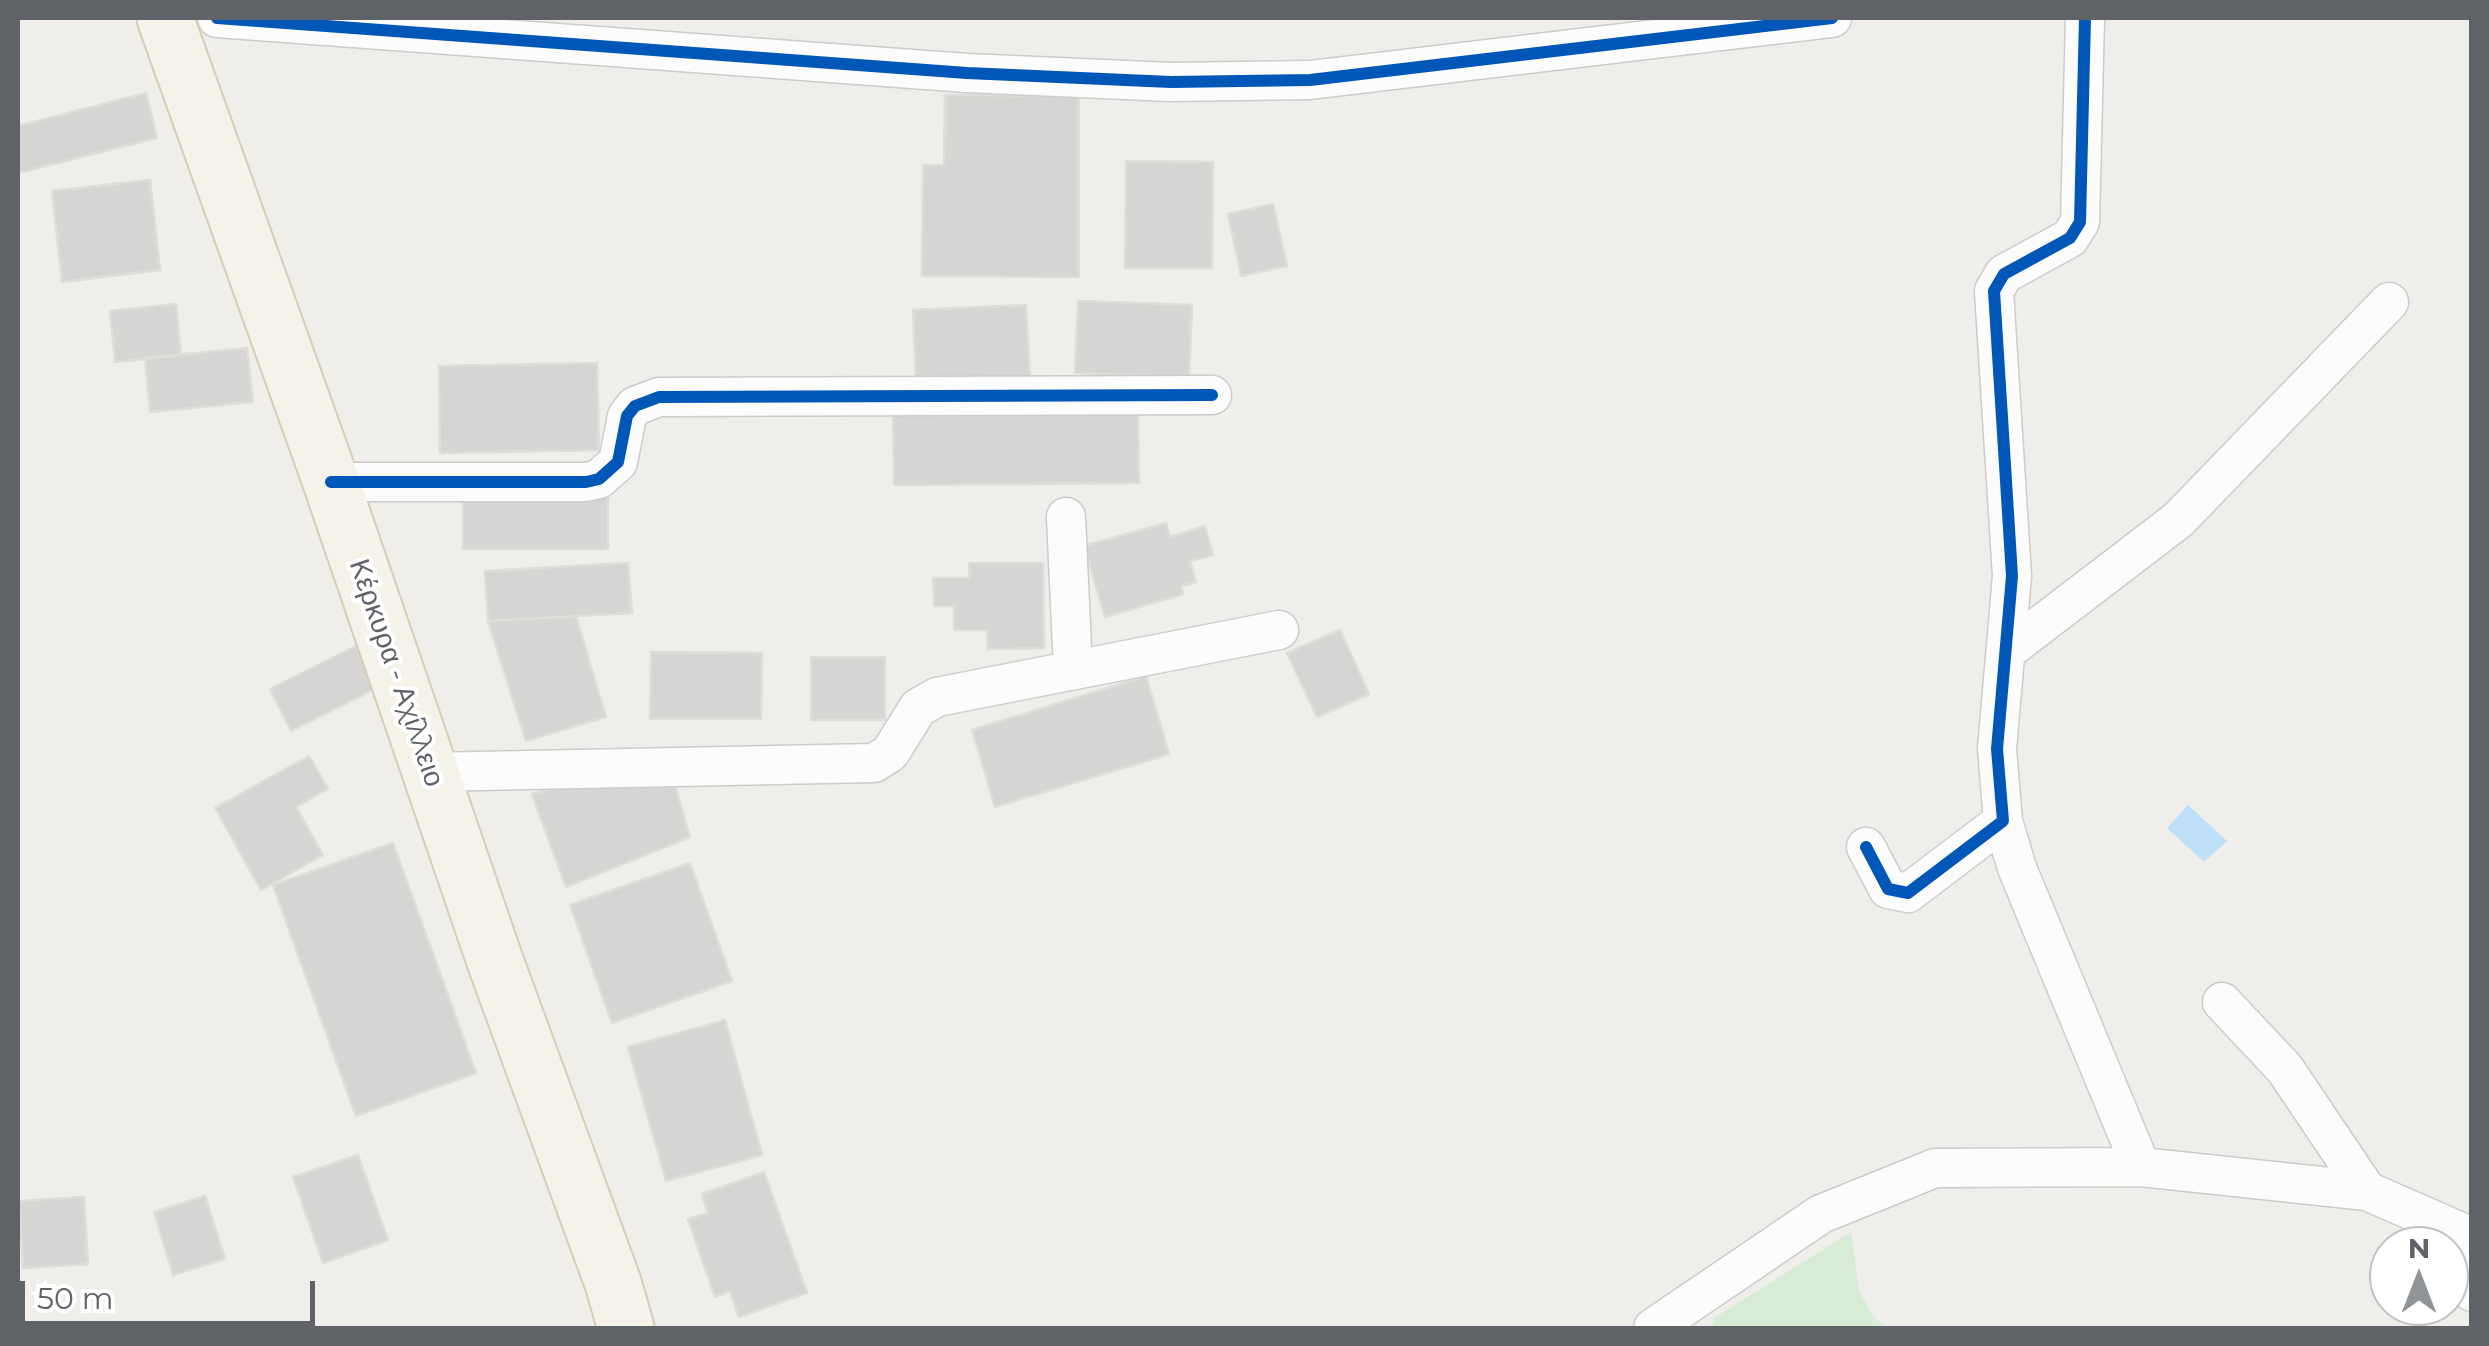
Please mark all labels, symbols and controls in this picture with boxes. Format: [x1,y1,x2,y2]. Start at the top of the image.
street label: Κέρκυρα - Αχίλλειο [341,555,451,791]
north arrow [2369,1226,2469,1326]
text: N [2408,1231,2430,1265]
scale bar [25,1261,320,1323]
text: 50 m [37,1280,114,1317]

